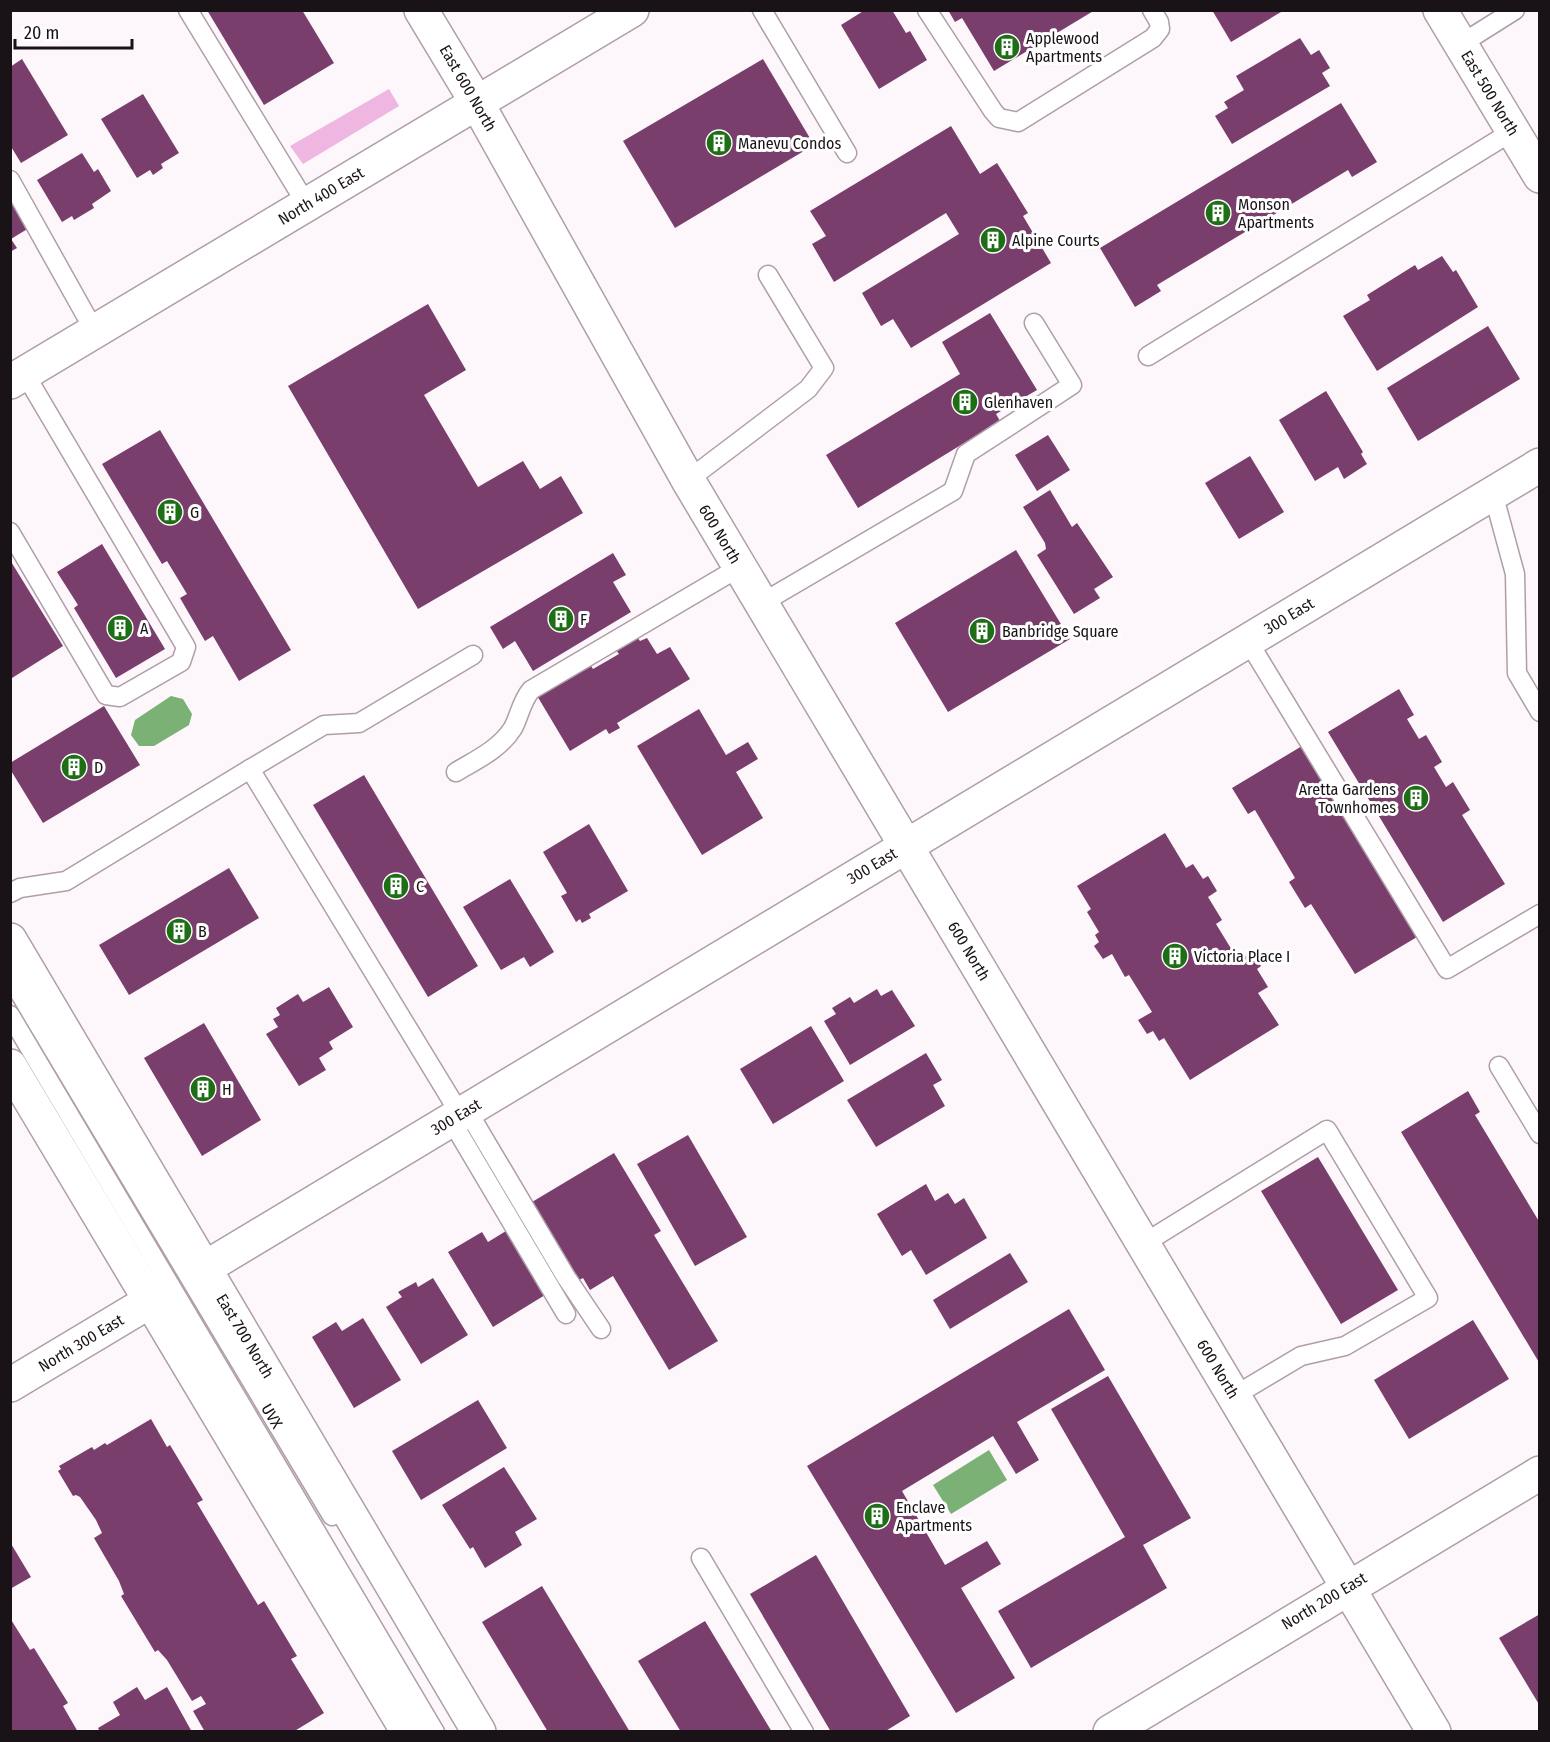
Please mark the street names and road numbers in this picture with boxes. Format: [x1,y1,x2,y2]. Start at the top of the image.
street label: East 600 North [436,41,500,135]
street label: East 500 North [1457,47,1523,139]
street label: North 400 East [275,163,368,229]
street label: 600 North [695,501,745,567]
street label: 300 East [1261,593,1318,638]
street label: 300 East [844,843,901,888]
street label: 600 North [944,918,994,984]
street label: 300 East [428,1094,485,1139]
street label: East 700 North [212,1290,278,1382]
street label: North 300 East [35,1310,128,1376]
street label: 600 North [1193,1336,1243,1402]
street label: UVX [257,1400,287,1432]
street label: North 200 East [1278,1568,1371,1634]

